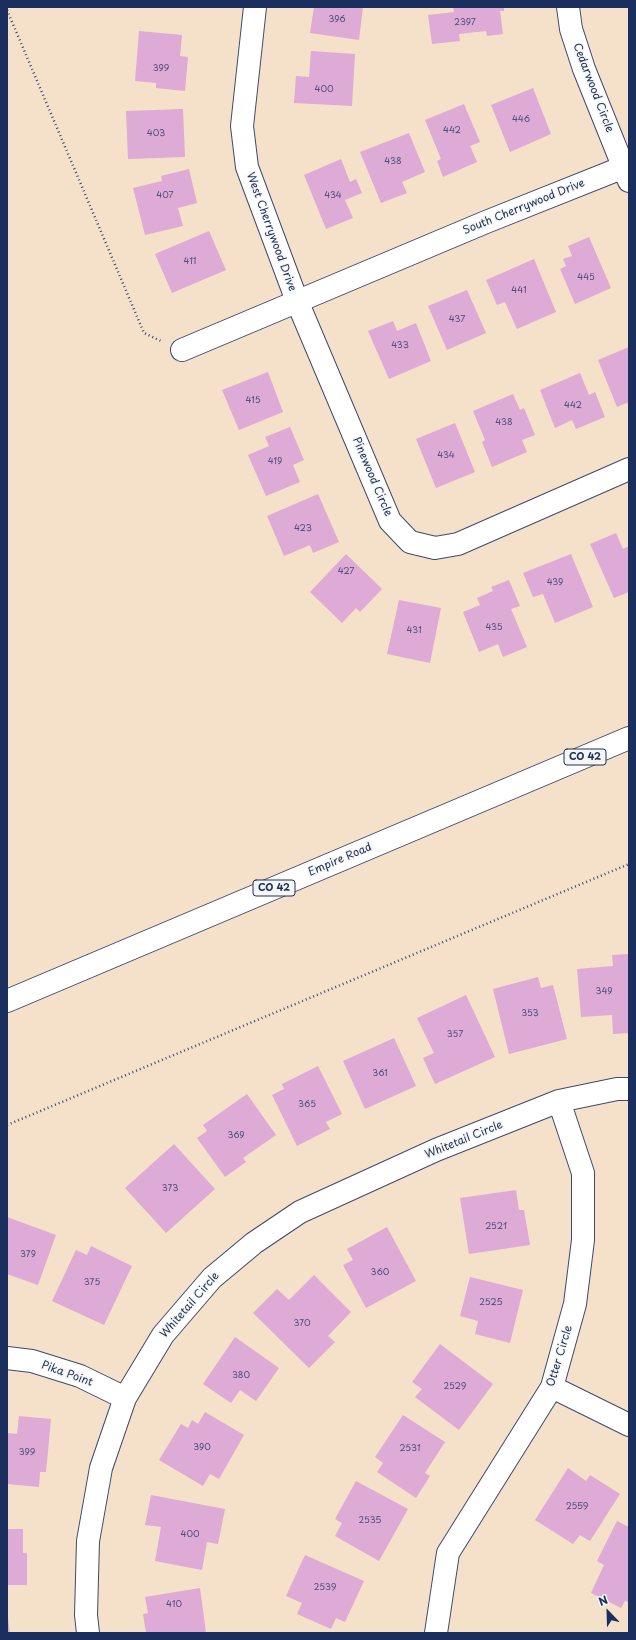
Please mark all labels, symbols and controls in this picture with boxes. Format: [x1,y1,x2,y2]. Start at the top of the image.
house number: 396 [328,15,346,25]
house number: 2397 [454,18,476,28]
street label: Cedarwood Circle [570,41,616,135]
house number: 399 [153,64,169,74]
house number: 400 [314,85,334,95]
house number: 446 [512,115,530,125]
house number: 442 [443,126,461,136]
house number: 403 [147,129,165,139]
house number: 438 [384,157,402,167]
street label: West Cherrywood Drive [243,171,299,293]
street label: South Cherrywood Drive [461,177,587,237]
house number: 407 [156,191,174,201]
house number: 434 [324,191,342,201]
house number: 411 [184,257,196,267]
house number: 445 [577,273,595,283]
house number: 441 [511,286,527,296]
house number: 437 [449,315,465,325]
house number: 433 [391,341,409,351]
house number: 415 [245,396,261,406]
house number: 442 [564,401,582,411]
house number: 438 [495,418,513,428]
street label: Pinewood Circle [349,435,395,519]
house number: 434 [437,451,455,461]
house number: 419 [268,457,282,467]
house number: 423 [294,524,312,534]
house number: 427 [338,567,354,577]
house number: 439 [547,578,563,588]
house number: 435 [485,623,503,633]
house number: 431 [406,626,422,636]
road number: CO 42 [564,749,606,765]
street label: Empire Road [306,841,374,879]
road number: CO 42 [253,880,295,896]
house number: 349 [595,987,613,997]
house number: 353 [521,1009,539,1019]
house number: 357 [447,1030,463,1040]
house number: 361 [372,1069,388,1079]
house number: 365 [298,1100,316,1110]
street label: Whitetail Circle [423,1118,505,1162]
house number: 369 [227,1131,245,1141]
house number: 373 [162,1184,178,1194]
house number: 2521 [485,1222,507,1232]
house number: 379 [20,1250,36,1260]
house number: 360 [371,1268,389,1278]
street label: Whitetail Circle [158,1269,222,1341]
house number: 375 [84,1278,100,1288]
house number: 2525 [479,1298,503,1308]
house number: 370 [293,1319,311,1329]
street label: Otter Circle [544,1324,576,1388]
street label: Pika Point [40,1359,94,1389]
house number: 380 [232,1371,250,1381]
house number: 2529 [444,1382,466,1392]
house number: 390 [193,1443,211,1453]
house number: 2531 [400,1444,420,1454]
house number: 399 [19,1448,35,1458]
house number: 2559 [566,1502,588,1512]
house number: 2535 [358,1516,382,1526]
house number: 400 [180,1530,200,1540]
house number: 2539 [314,1583,336,1593]
text: N [596,1591,610,1610]
north arrow [588,1592,628,1632]
house number: 410 [166,1600,182,1610]

